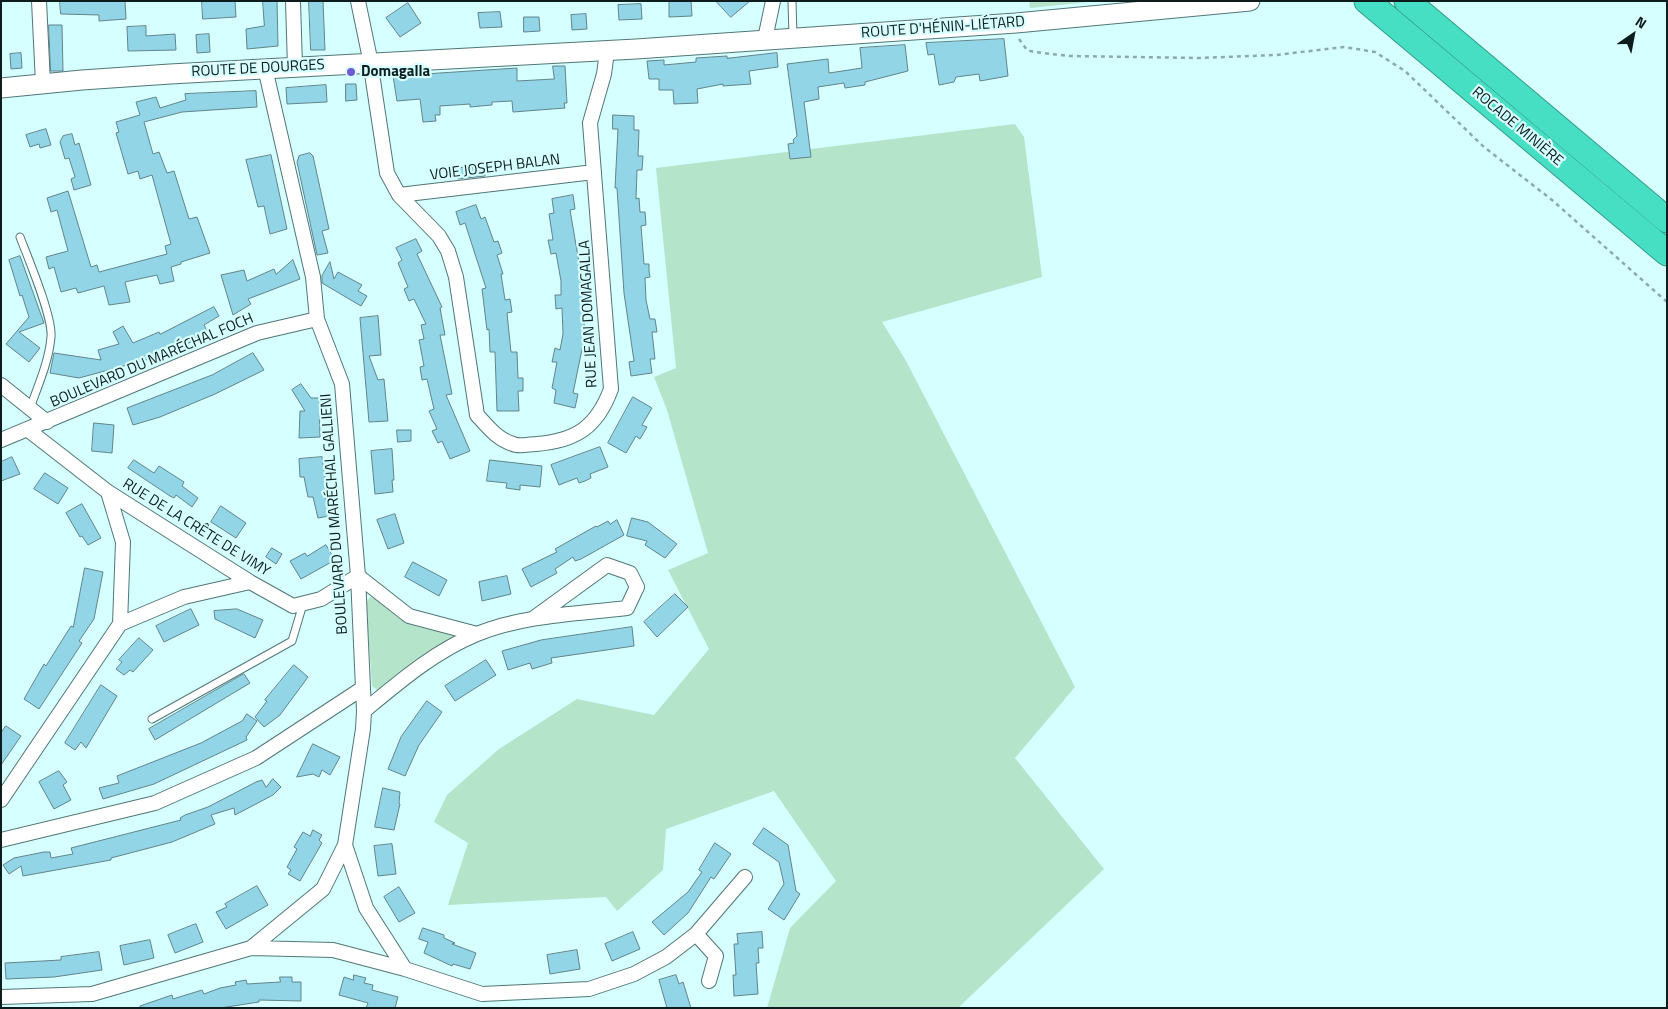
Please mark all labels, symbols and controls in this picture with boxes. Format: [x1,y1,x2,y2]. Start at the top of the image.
north arrow [1608,10,1658,60]
text: N [1632,11,1651,33]
street label: ROUTE D'HÉNIN-LIÉTARD [860,13,1026,43]
street label: ROUTE DE DOURGES [191,57,325,81]
place label: Domagalla [361,63,430,81]
marker: Domagalla [345,66,357,78]
street label: ROCADE MINIÈRE [1468,84,1566,170]
street label: VOIE JOSEPH BALAN [429,151,561,185]
street label: RUE JEAN DOMAGALLA [576,240,602,388]
street label: BOULEVARD DU MARÉCHAL FOCH [48,310,256,412]
street label: BOULEVARD DU MARÉCHAL GALLIENI [318,393,352,635]
street label: RUE DE LA CRÊTE DE VIMY [119,475,273,581]

